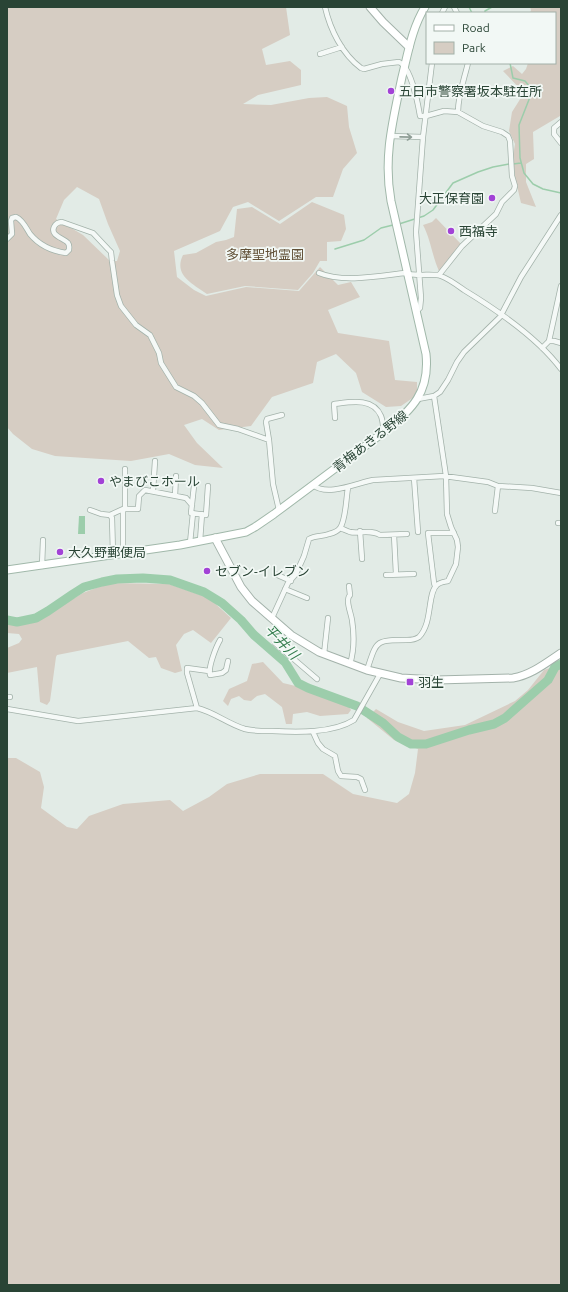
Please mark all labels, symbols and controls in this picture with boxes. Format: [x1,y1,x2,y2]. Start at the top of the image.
legend [426,12,556,64]
text: Road [462,21,490,34]
text: Park [462,41,486,54]
place label: 五日市警察署坂本駐在所 [399,84,542,98]
marker: 五日市警察署坂本駐在所 [386,86,396,96]
one-way arrow [399,133,412,140]
place label: 大正保育園 [419,191,484,205]
marker: 大正保育園 [487,193,497,203]
place label: 西福寺 [459,224,498,238]
marker: 西福寺 [446,226,456,236]
park label: 多摩聖地霊園 [226,247,304,261]
street label: 青梅あきる野線 [330,408,410,474]
place label: やまびこホール [109,474,200,488]
marker: やまびこホール [96,476,106,486]
place label: 大久野郵便局 [68,545,146,559]
marker: 大久野郵便局 [55,547,65,557]
place label: セブン-イレブン [215,564,310,578]
marker: セブン-イレブン [202,566,212,576]
water label: 平井川 [262,621,304,664]
place label: 羽生 [418,675,444,689]
marker: 羽生 [405,677,415,687]

